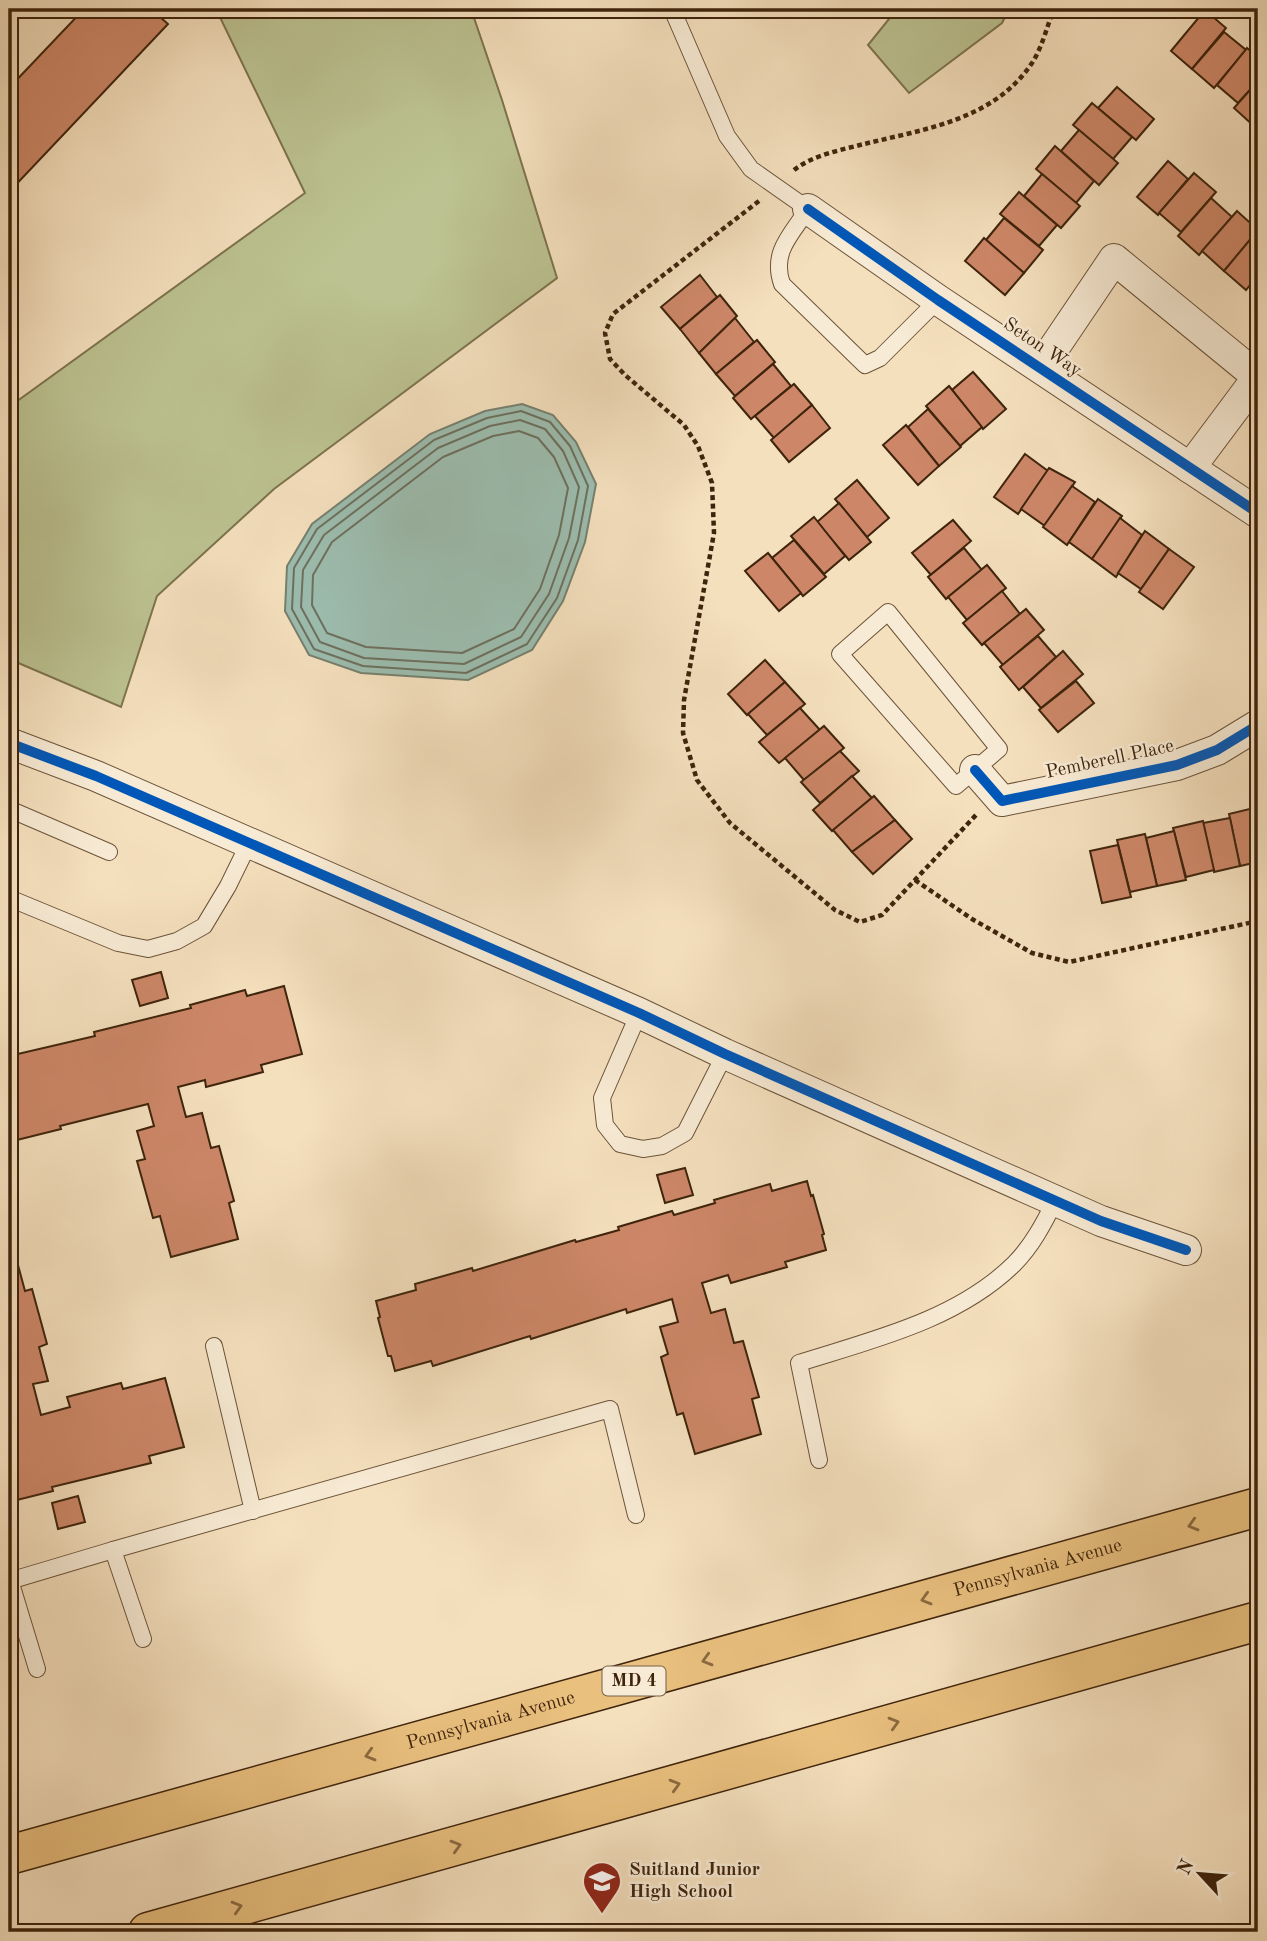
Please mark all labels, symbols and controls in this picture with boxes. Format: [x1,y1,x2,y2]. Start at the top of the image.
street label: Seton Way [999,315,1085,381]
street label: Pemberell Place [1044,737,1176,783]
one-way arrow [1187,1517,1199,1531]
street label: Pennsylvania Avenue [951,1536,1124,1601]
one-way arrow [920,1591,932,1606]
one-way arrow [701,1652,713,1667]
road number: MD 4 [602,1666,666,1696]
street label: Pennsylvania Avenue [404,1688,577,1753]
one-way arrow [888,1717,900,1732]
one-way arrow [364,1746,376,1761]
one-way arrow [669,1778,681,1793]
one-way arrow [450,1840,462,1854]
north arrow [1166,1840,1236,1910]
text: N [1175,1857,1199,1878]
school or university icon: Suitland Junior High School [581,1860,623,1915]
place label: Suitland Junior High School [629,1861,760,1902]
one-way arrow [231,1901,243,1916]

